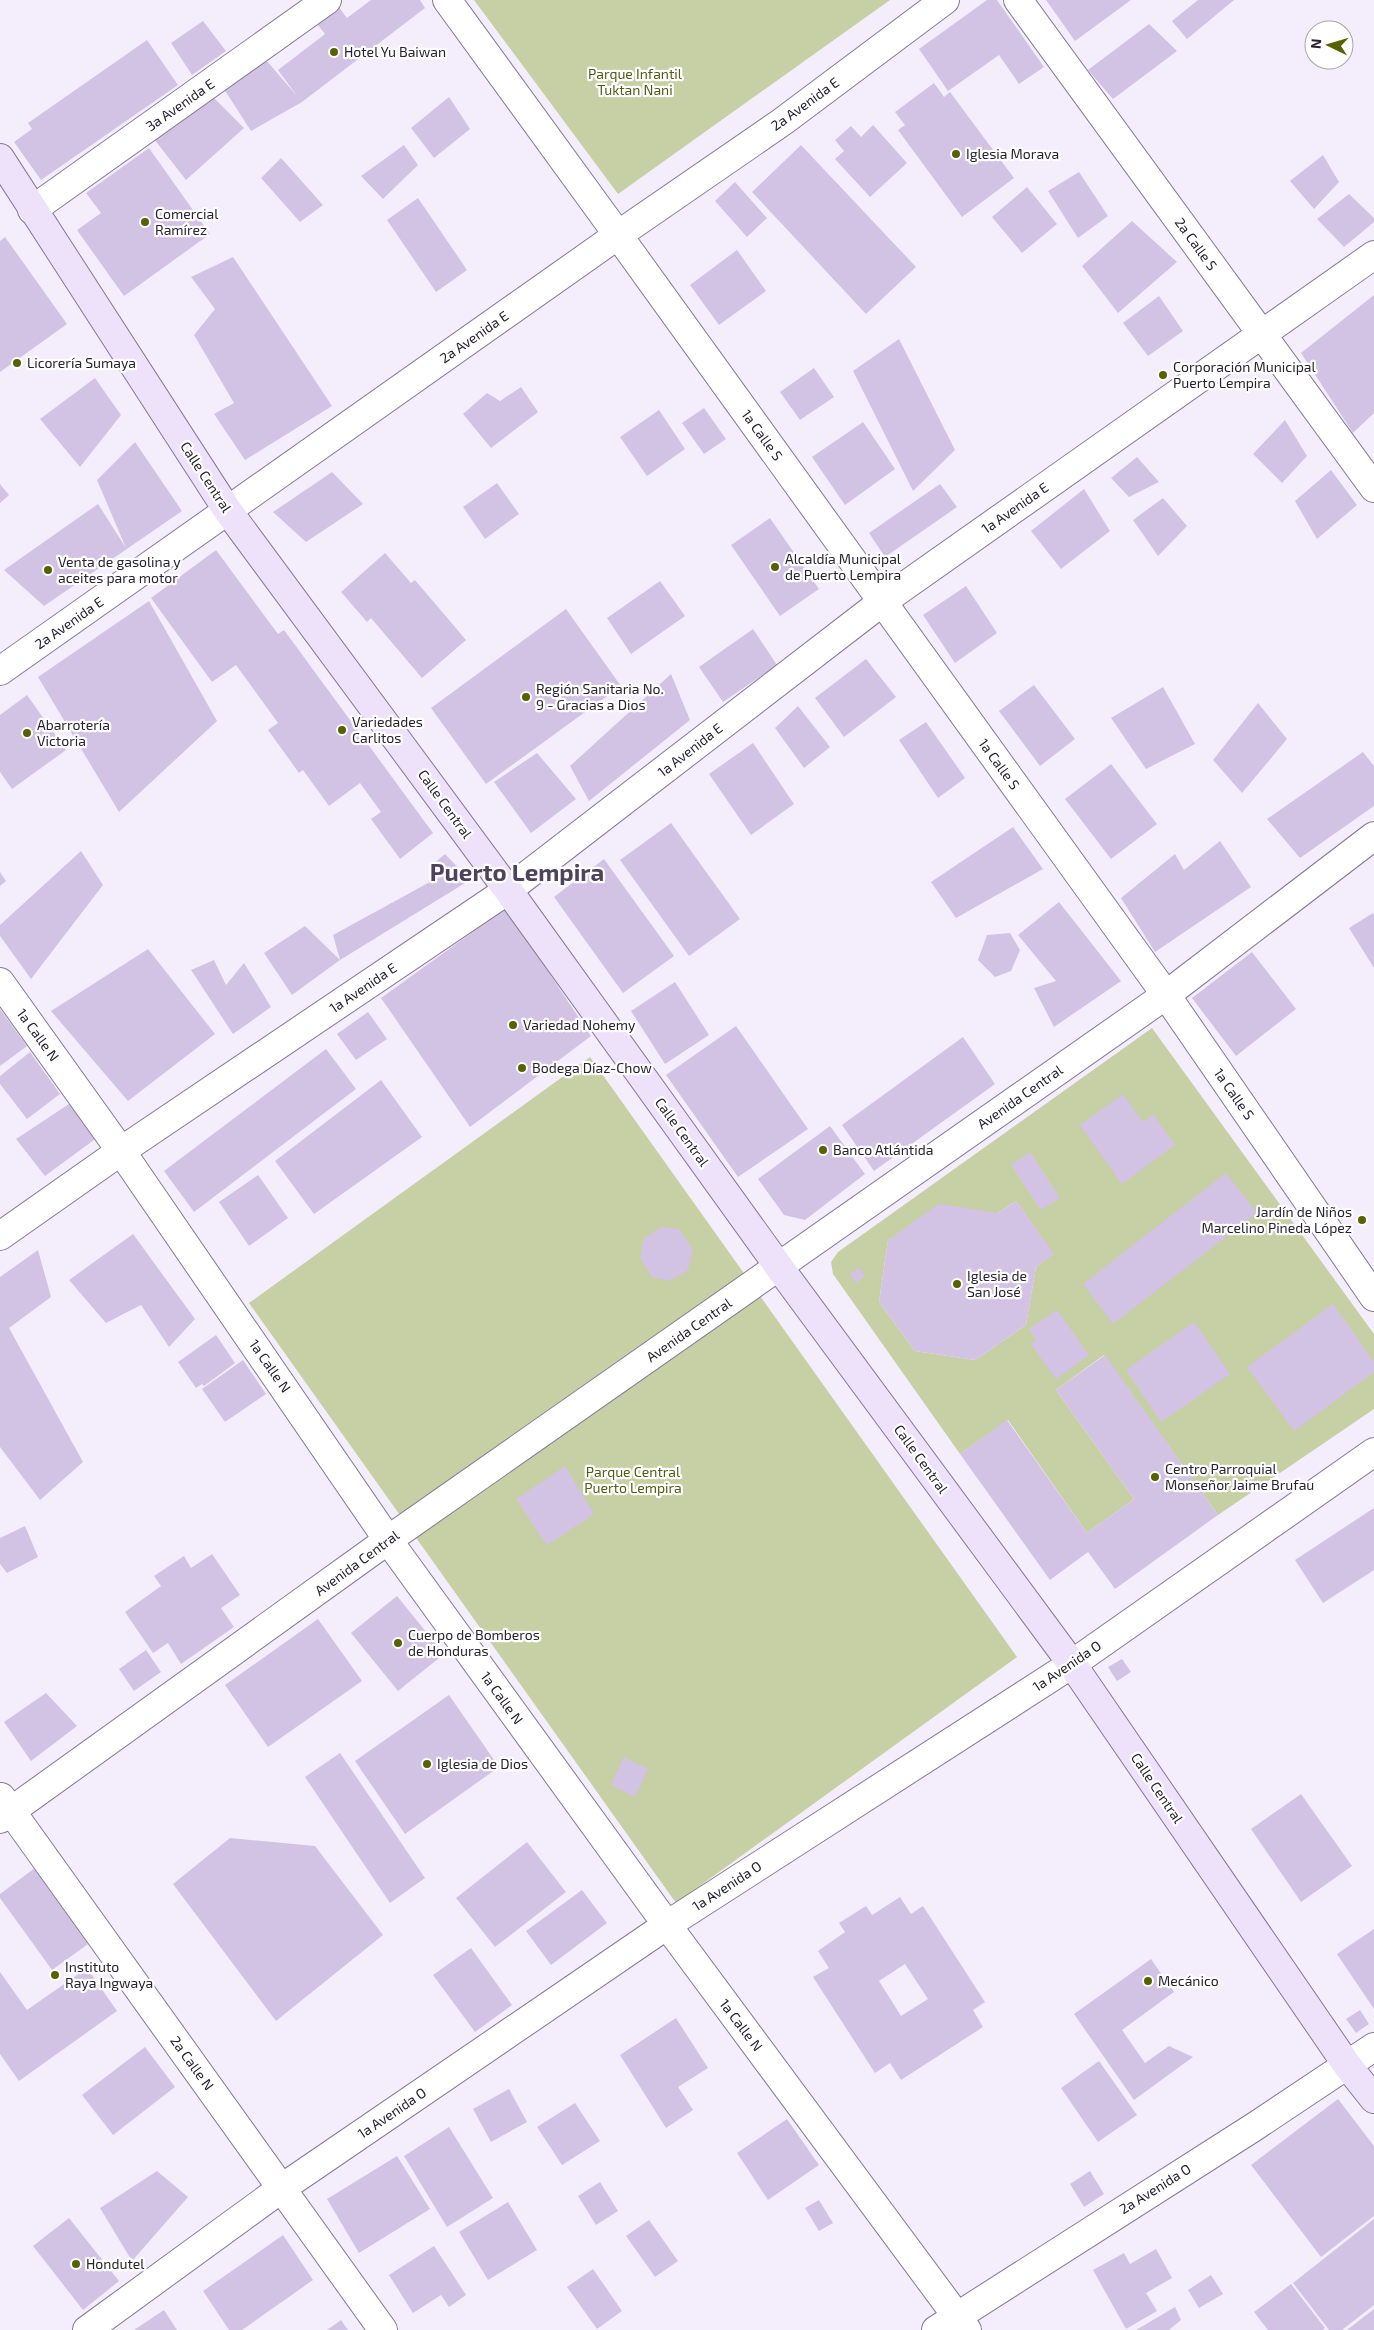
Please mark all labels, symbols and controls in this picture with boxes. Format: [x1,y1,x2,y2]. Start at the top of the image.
north arrow [1304,20,1354,70]
text: N [1307,38,1324,50]
place label: Hotel Yu Baiwan [344,43,446,60]
marker: Hotel Yu Baiwan [328,46,340,58]
park label: Parque Infantil Tuktan Nani [588,65,683,98]
street label: 2a Avenida E [767,73,842,134]
street label: 3a Avenida E [142,75,217,134]
place label: Iglesia Morava [966,145,1059,162]
marker: Iglesia Morava [950,148,962,160]
place label: Comercial Ramírez [155,205,219,238]
street label: 2a Calle S [1172,214,1221,274]
marker: Comercial Ramírez [139,216,151,228]
street label: 2a Avenida E [436,307,511,366]
place label: Licorería Sumaya [27,354,136,371]
marker: Licorería Sumaya [11,357,23,369]
place label: Corporación Municipal Puerto Lempira [1173,358,1316,391]
marker: Corporación Municipal Puerto Lempira [1157,369,1169,381]
street label: 1a Calle S [738,406,787,464]
street label: Calle Central [177,438,236,516]
street label: 1a Avenida E [978,478,1052,537]
place label: Alcaldía Municipal de Puerto Lempira [785,550,902,583]
place label: Venta de gasolina y aceites para motor [58,553,181,586]
marker: Alcaldía Municipal de Puerto Lempira [769,561,781,573]
marker: Venta de gasolina y aceites para motor [42,564,54,576]
street label: 2a Avenida E [31,593,106,652]
place label: Región Sanitaria No. 9 - Gracias a Dios [536,680,664,713]
marker: Región Sanitaria No. 9 - Gracias a Dios [520,691,532,703]
place label: Variedades Carlitos [352,713,423,746]
place label: Abarrotería Victoria [37,716,110,749]
street label: 1a Avenida E [654,719,726,780]
marker: Variedades Carlitos [336,724,348,736]
marker: Abarrotería Victoria [21,727,33,739]
street label: 1a Calle S [975,735,1024,793]
street label: Calle Central [415,766,477,842]
district label: Puerto Lempira [430,857,604,886]
street label: 1a Avenida E [326,959,400,1016]
street label: 1a Calle N [14,1005,63,1064]
place label: Variedad Nohemy [523,1016,636,1033]
marker: Variedad Nohemy [507,1019,519,1031]
place label: Bodega Díaz-Chow [532,1059,652,1076]
street label: Avenida Central [974,1060,1066,1132]
marker: Bodega Díaz-Chow [516,1062,528,1074]
street label: 1a Calle S [1211,1065,1258,1123]
street label: Calle Central [652,1094,714,1170]
place label: Banco Atlántida [833,1141,933,1158]
marker: Banco Atlántida [817,1144,829,1156]
place label: Jardín de Niños Marcelino Pineda López [1201,1203,1352,1236]
marker: Jardín de Niños Marcelino Pineda López [1356,1214,1368,1226]
place label: Iglesia de San José [967,1267,1027,1300]
marker: Iglesia de San José [951,1278,963,1290]
street label: Avenida Central [643,1293,735,1365]
street label: 1a Calle N [246,1336,295,1396]
street label: Calle Central [891,1421,953,1497]
place label: Centro Parroquial Monseñor Jaime Brufau [1165,1460,1314,1493]
park label: Parque Central Puerto Lempira [584,1463,682,1496]
marker: Centro Parroquial Monseñor Jaime Brufau [1149,1471,1161,1483]
street label: Avenida Central [311,1526,403,1599]
place label: Cuerpo de Bomberos de Honduras [408,1626,540,1659]
street label: 1a Avenida O [1029,1636,1104,1695]
marker: Cuerpo de Bomberos de Honduras [392,1637,404,1649]
street label: 1a Calle N [478,1668,527,1727]
street label: Calle Central [1128,1749,1188,1827]
place label: Iglesia de Dios [437,1755,528,1772]
marker: Iglesia de Dios [421,1758,433,1770]
street label: 1a Avenida O [689,1857,765,1914]
place label: Instituto Raya Ingwaya [65,1958,153,1991]
marker: Instituto Raya Ingwaya [49,1969,61,1981]
place label: Mecánico [1158,1972,1219,1989]
marker: Mecánico [1142,1975,1154,1987]
street label: 1a Calle N [716,1995,767,2054]
street label: 2a Calle N [167,2032,218,2093]
street label: 1a Avenida O [354,2083,429,2142]
street label: 2a Avenida O [1116,2160,1194,2217]
place label: Hondutel [86,2255,145,2272]
marker: Hondutel [70,2258,82,2270]

